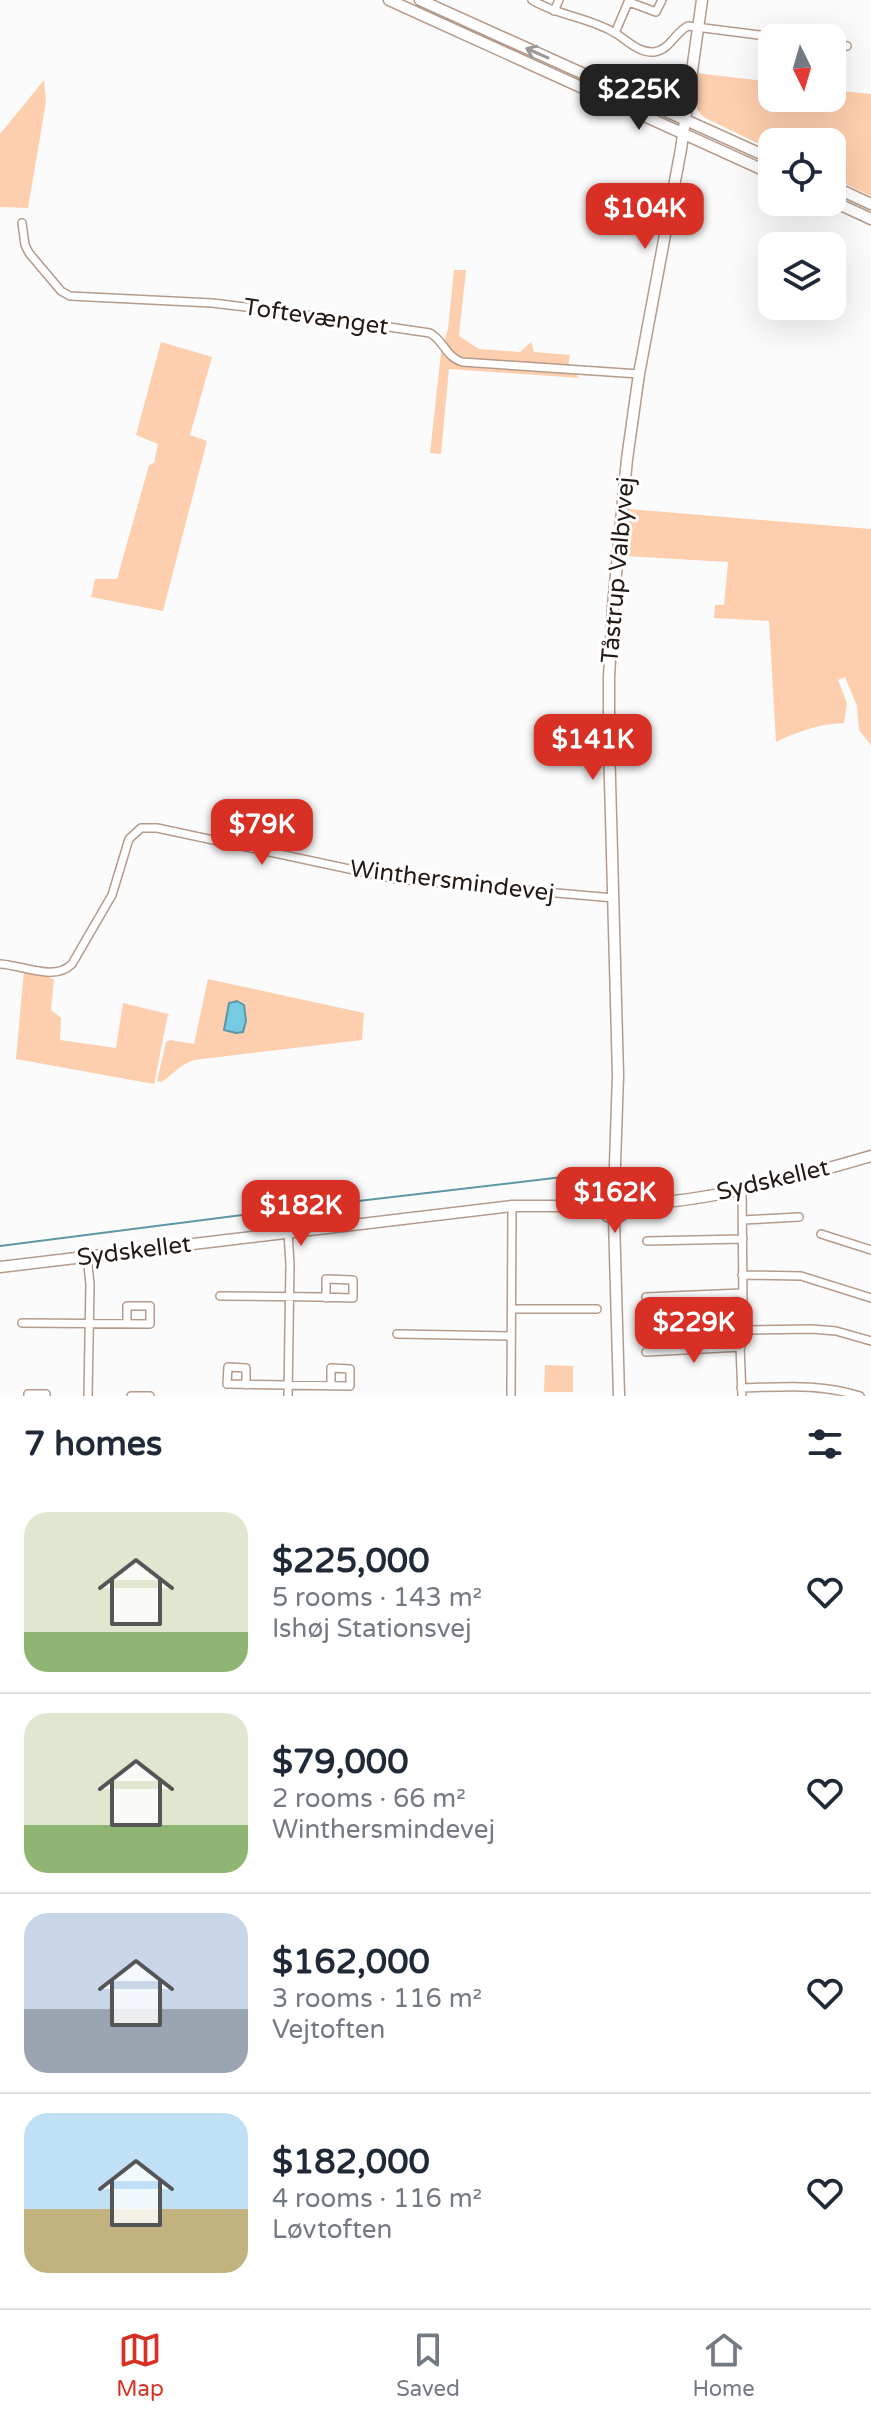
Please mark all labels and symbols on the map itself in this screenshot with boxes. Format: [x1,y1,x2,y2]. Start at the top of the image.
north arrow [758,24,846,112]
one-way arrow [526,45,550,60]
pin: $225K [583,64,695,132]
pin: $104K [589,183,701,251]
street label: Toftevænget [242,292,390,342]
street label: Tåstrup Valbyvej [595,476,641,664]
pin: $141K [537,714,649,782]
pin: $79K [215,799,309,867]
street label: Winthersmindevej [348,854,556,908]
street label: Sydskellet [714,1153,832,1207]
pin: $162K [559,1167,671,1235]
pin: $182K [245,1180,357,1248]
street label: Sydskellet [75,1230,193,1272]
pin: $229K [638,1297,750,1365]

